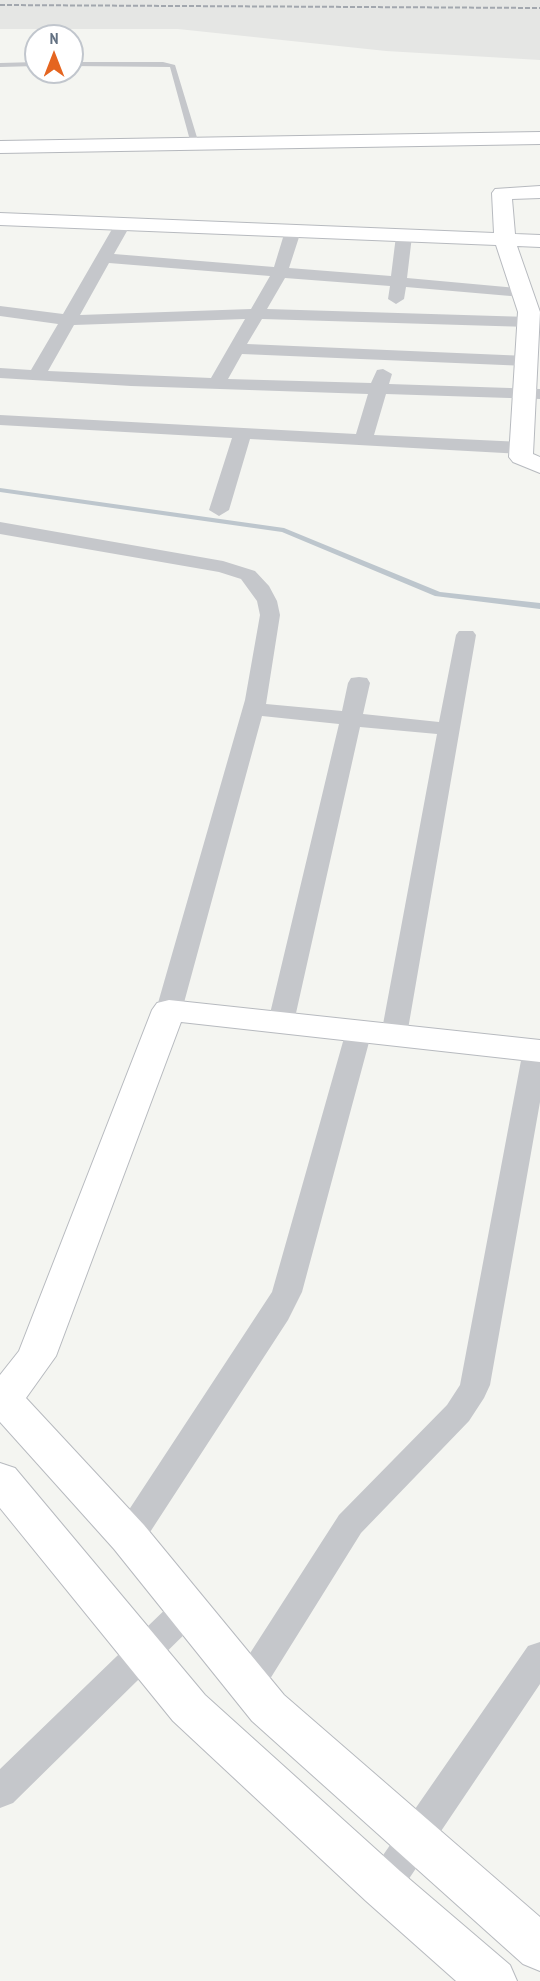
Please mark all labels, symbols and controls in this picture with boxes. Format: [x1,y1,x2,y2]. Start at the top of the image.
north arrow [24,24,84,84]
text: N [50,28,58,48]

